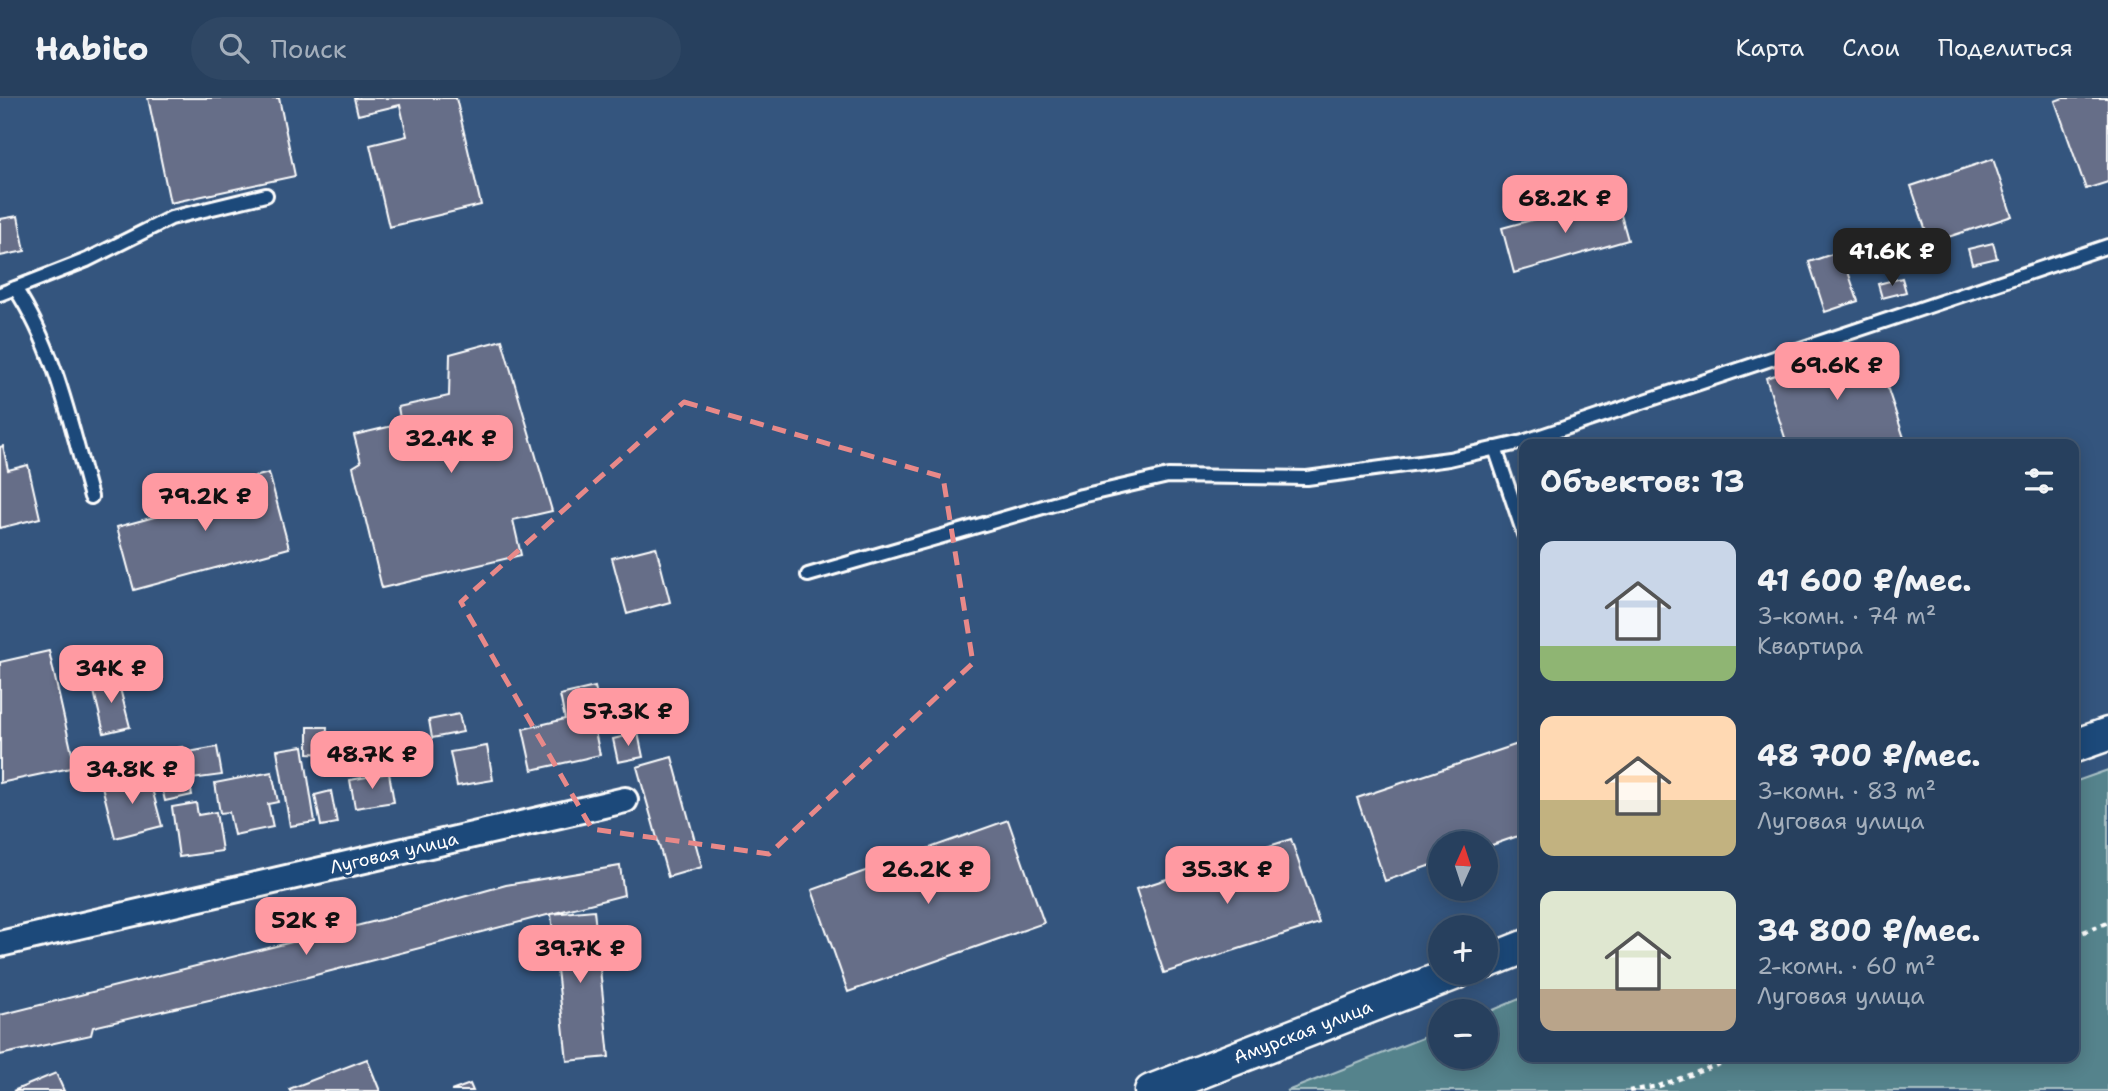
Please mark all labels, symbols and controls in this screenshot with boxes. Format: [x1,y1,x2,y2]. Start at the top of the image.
search box [191,17,681,80]
text: Habito [35,26,149,71]
icon: search [215,29,253,67]
text: Поиск [271,31,347,66]
text: Карта [1736,32,1804,64]
text: Слои [1842,32,1900,64]
text: Поделиться [1938,32,2073,64]
pin: 68.2K ₽ [1500,176,1630,235]
text: 68.2K ₽ [1518,183,1612,213]
pin: 41.6K ₽ [1827,228,1957,288]
text: 41.6K ₽ [1849,236,1935,266]
pin: 69.6K ₽ [1772,342,1902,402]
text: 69.6K ₽ [1791,350,1883,380]
pin: 32.4K ₽ [386,416,516,475]
text: 32.4K ₽ [405,423,497,453]
text: Объектов: 13 [1540,461,1745,502]
icon: filters [2020,462,2058,500]
pin: 79.2K ₽ [140,474,270,533]
text: 79.2K ₽ [158,481,252,511]
text: 41 600 ₽/мес. [1757,560,1972,601]
icon: home [1596,569,1680,653]
text: 3-комн. · 74 m² [1757,601,1936,631]
text: Квартира [1757,631,1863,661]
pin: 34K ₽ [62,646,160,705]
text: 34K ₽ [75,653,147,683]
pin: 57.3K ₽ [563,688,693,748]
text: 57.3K ₽ [583,696,673,726]
pin: 48.7K ₽ [307,732,437,791]
text: 48 700 ₽/мес. [1757,735,1981,776]
text: 48.7K ₽ [326,739,418,769]
icon: home [1596,744,1680,828]
pin: 34.8K ₽ [67,746,197,806]
text: 34.8K ₽ [86,754,178,784]
text: 3-комн. · 83 m² [1757,776,1936,806]
text: Луговая улица [1757,806,1925,836]
street label: Луговая улица [327,827,461,879]
north arrow [1428,831,1498,901]
map controls [1428,831,1498,1069]
pin: 26.2K ₽ [863,846,993,906]
pin: 35.3K ₽ [1162,846,1292,906]
text: 26.2K ₽ [881,854,975,884]
text: 35.3K ₽ [1181,854,1273,884]
pin: 52K ₽ [257,898,355,957]
text: 52K ₽ [271,905,341,935]
text: 34 800 ₽/мес. [1757,910,1981,951]
button: + [1428,915,1498,985]
icon: home [1596,919,1680,1003]
pin: 39.7K ₽ [515,926,645,985]
text: 39.7K ₽ [534,933,626,963]
text: 2-комн. · 60 m² [1757,951,1935,981]
text: Луговая улица [1757,981,1925,1011]
street label: Амурская улица [1230,994,1376,1070]
button: − [1428,999,1498,1069]

